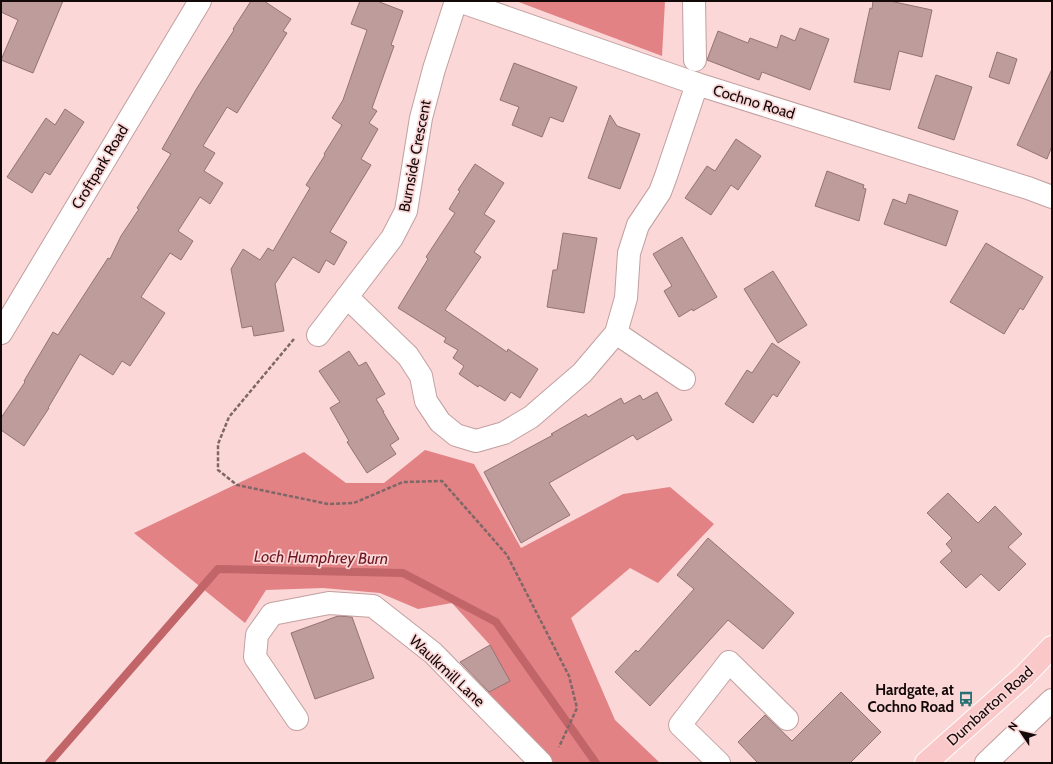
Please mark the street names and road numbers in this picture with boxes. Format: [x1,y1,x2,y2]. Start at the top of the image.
street label: Cochno Road [711,81,797,123]
street label: Burnside Crescent [395,98,435,214]
street label: Croftpark Road [68,122,132,212]
street label: Waulkmill Lane [406,632,489,711]
street label: Dumbarton Road [943,663,1037,749]

